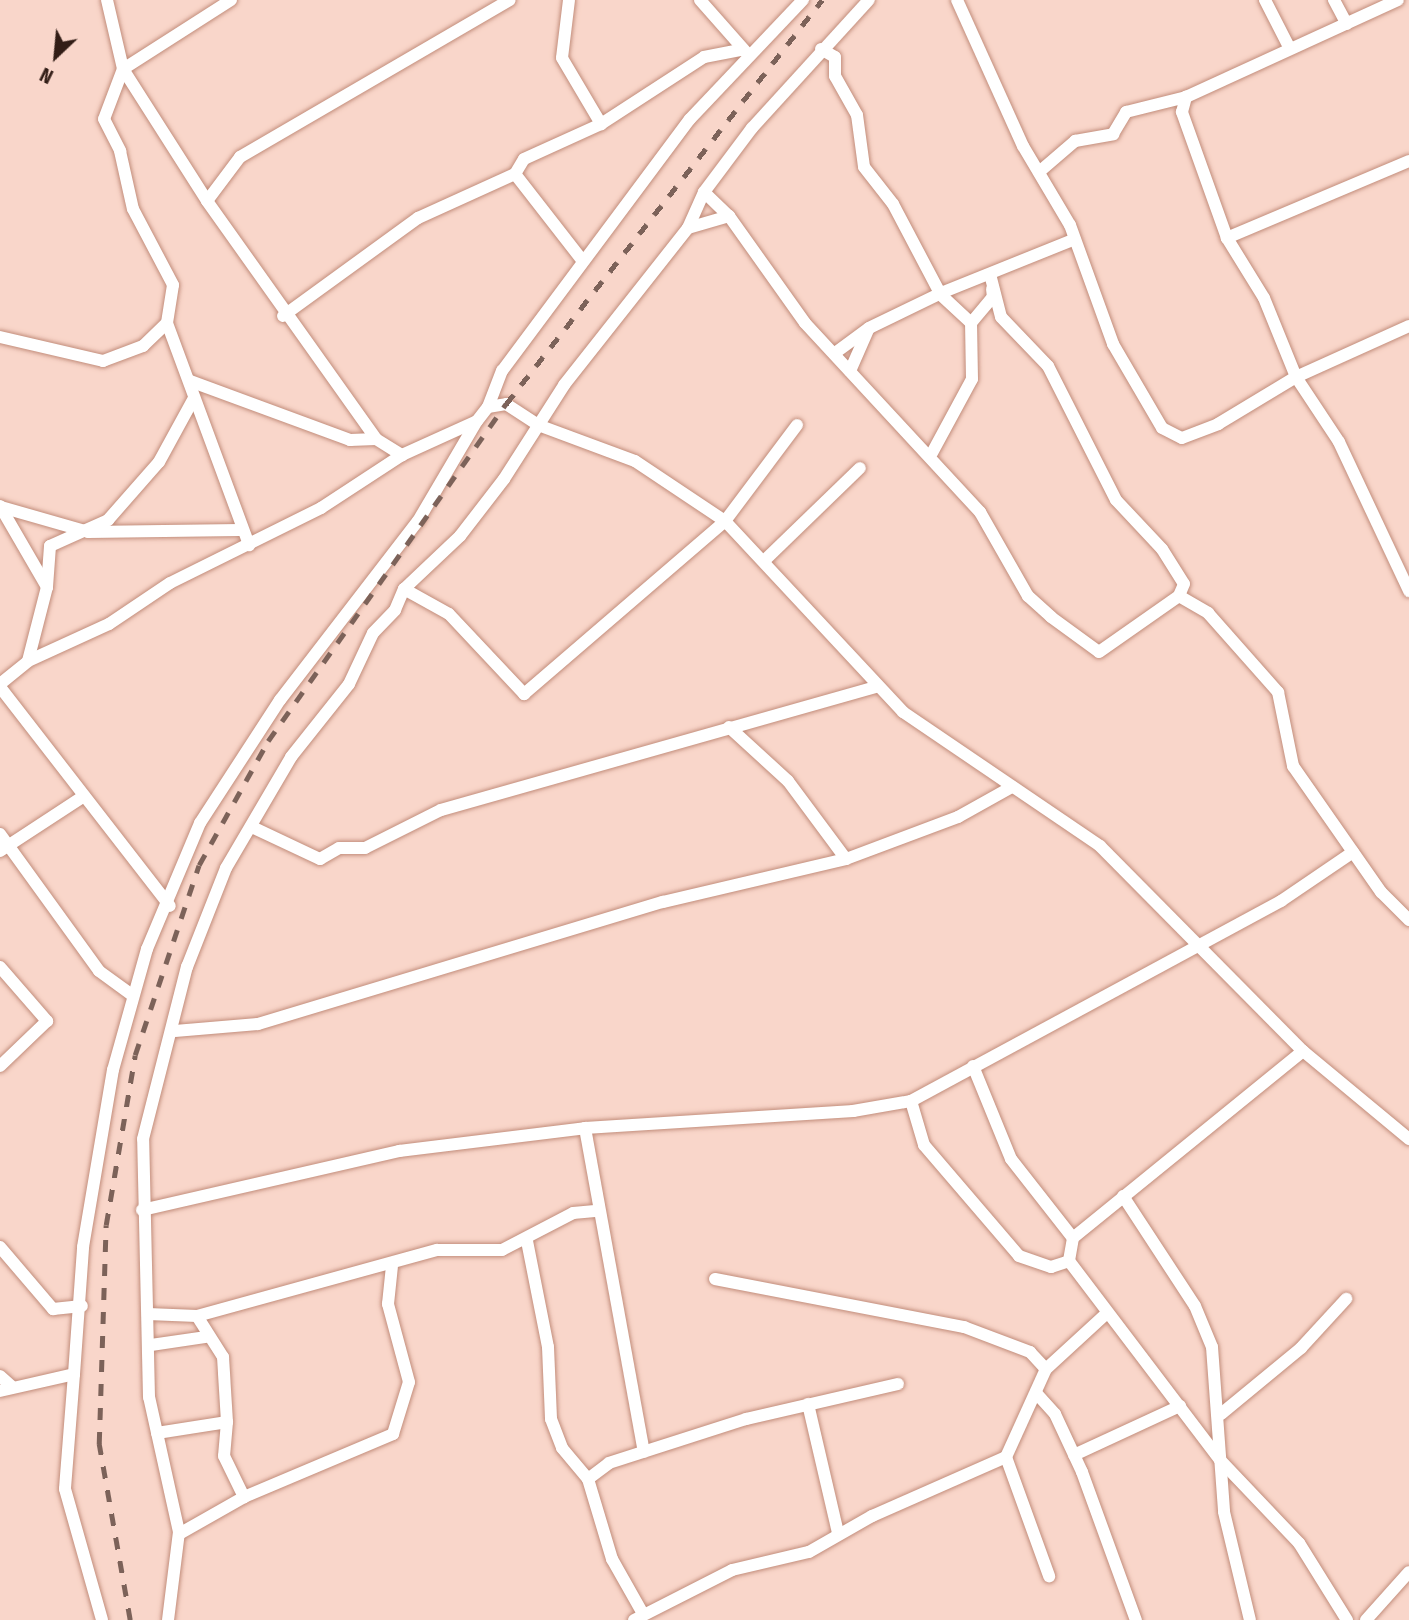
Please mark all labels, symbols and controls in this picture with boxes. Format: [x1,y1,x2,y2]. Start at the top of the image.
north arrow [21,21,91,91]
text: N [36,62,57,88]

